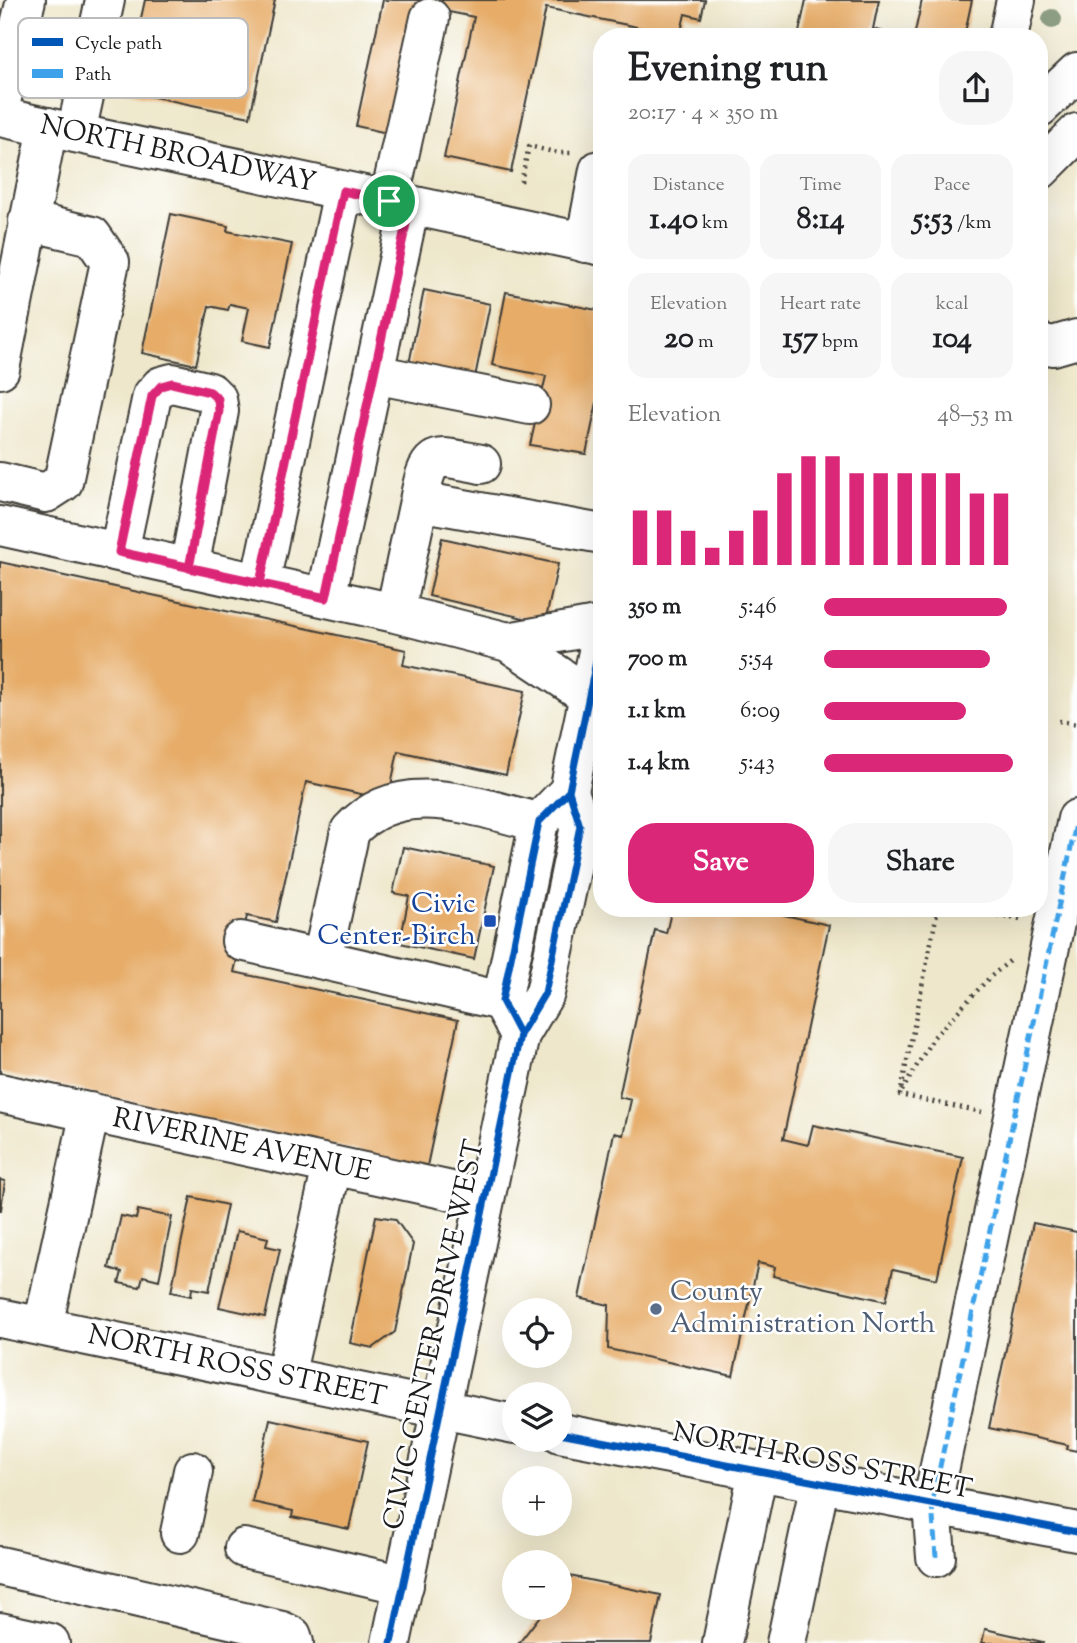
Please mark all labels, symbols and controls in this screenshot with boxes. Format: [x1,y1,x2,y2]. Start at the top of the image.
legend [18,18,248,98]
text: Cycle path [75,31,162,58]
text: Evening run [628,44,828,98]
button: share [939,51,1013,125]
text: Path [75,62,112,89]
text: 20:17 · 4 × 350 m [628,97,778,130]
street label: NORTH BROADWAY [36,106,320,204]
pin [359,171,419,231]
text: Distance [653,172,725,199]
text: Time [799,172,842,199]
text: Pace [934,172,970,199]
icon: arrive [370,182,408,220]
text: 1.40 [650,199,698,242]
text: 8:14 [796,199,845,242]
text: 5:53 [913,199,953,242]
text: km [698,210,728,237]
text: /km [953,210,992,237]
text: Elevation [650,291,727,318]
text: Heart rate [780,291,861,318]
text: kcal [936,291,968,318]
text: 20 [664,318,694,361]
text: 157 [782,318,818,361]
text: 104 [932,318,972,361]
text: m [694,329,714,356]
text: bpm [818,329,859,356]
text: Elevation [628,399,721,432]
text: 48–53 m [937,399,1013,432]
text: 350 m [628,591,681,624]
text: 5:46 [740,591,777,624]
text: 700 m [628,643,687,676]
text: 5:54 [740,643,773,676]
text: 1.1 km [628,695,686,728]
text: 6:09 [740,695,780,728]
text: 1.4 km [628,747,690,780]
text: 5:43 [740,747,775,780]
button: Save [628,823,814,903]
button: Share [828,823,1013,903]
place label: Civic Center-Birch [317,885,476,957]
marker: Civic Center-Birch [482,913,498,929]
street label: RIVERINE AVENUE [109,1099,375,1193]
street label: CIVIC CENTER DRIVE WEST [374,1136,496,1534]
place label: County Administration North [670,1273,936,1345]
map controls [502,1298,572,1620]
button: locate [502,1298,572,1368]
marker: County Administration North [648,1301,664,1317]
street label: NORTH ROSS STREET [84,1316,390,1418]
button: layers [502,1382,572,1452]
street label: NORTH ROSS STREET [669,1413,975,1511]
button: + [502,1466,572,1536]
button: − [502,1550,572,1620]

